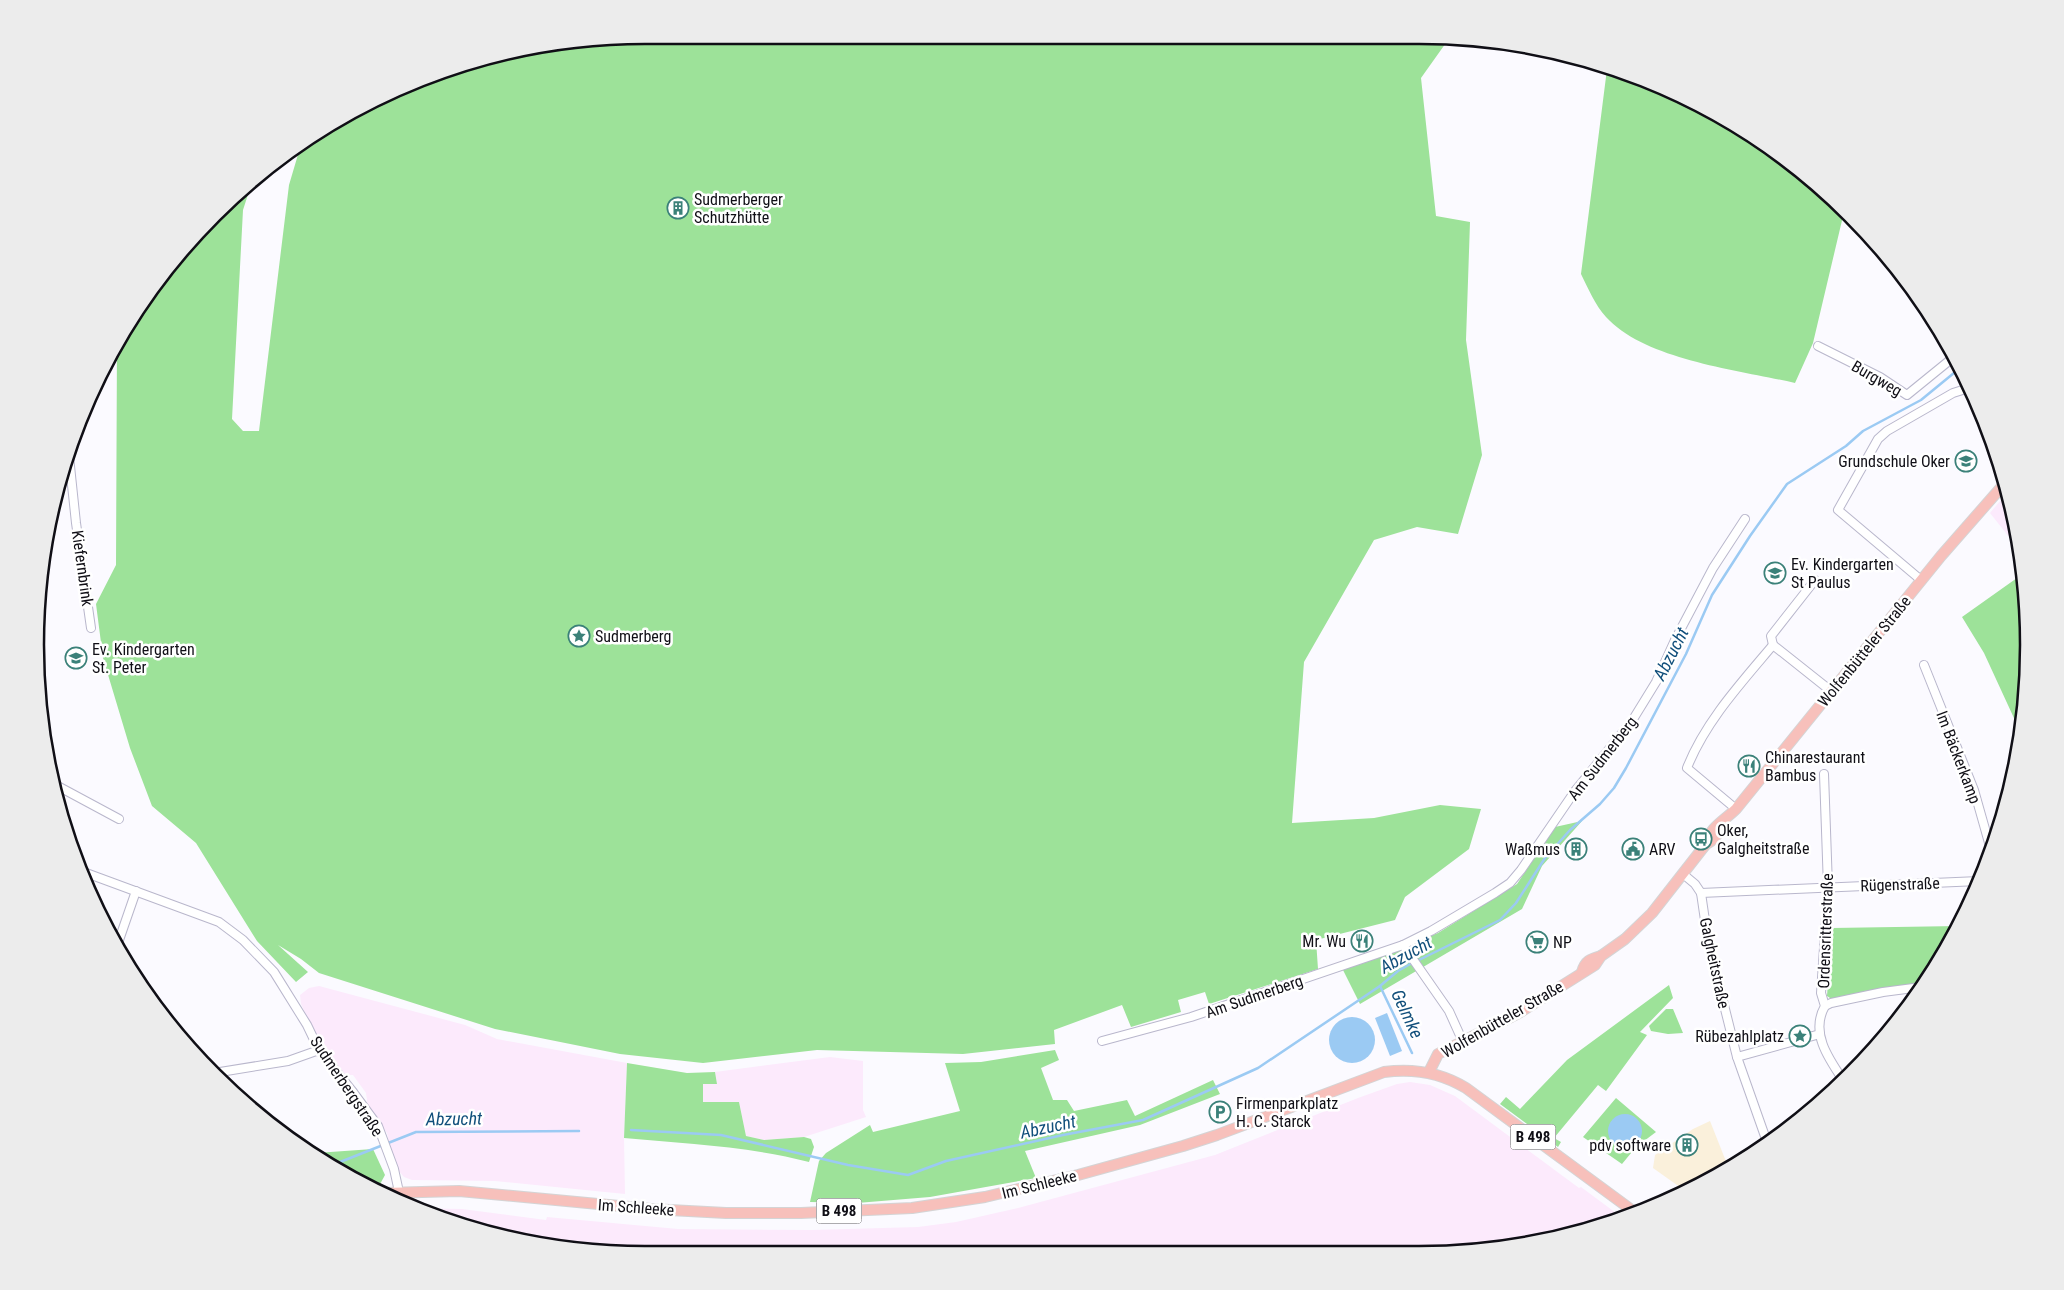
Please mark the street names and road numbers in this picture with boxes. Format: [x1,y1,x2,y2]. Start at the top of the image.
street label: Burgweg [1848,356,1905,400]
street label: Kiefernbrink [68,529,97,608]
street label: Wolfenbütteler Straße [1814,592,1915,711]
street label: Im Bäckerkamp [1932,708,1985,806]
street label: Am Sudmerberg [1564,713,1641,804]
street label: Ordensritterstraße [1814,873,1837,989]
street label: Rügenstraße [1860,874,1940,895]
street label: Galgheitstraße [1696,916,1733,1010]
street label: Am Sudmerberg [1203,971,1305,1022]
street label: Wolfenbütteler Straße [1438,977,1566,1062]
street label: Sudmerbergstraße [306,1033,387,1140]
road number: B 498 [1510,1124,1556,1150]
street label: Im Schleeke [1000,1166,1078,1203]
street label: Im Schleeke [597,1195,675,1220]
road number: B 498 [816,1198,862,1224]

